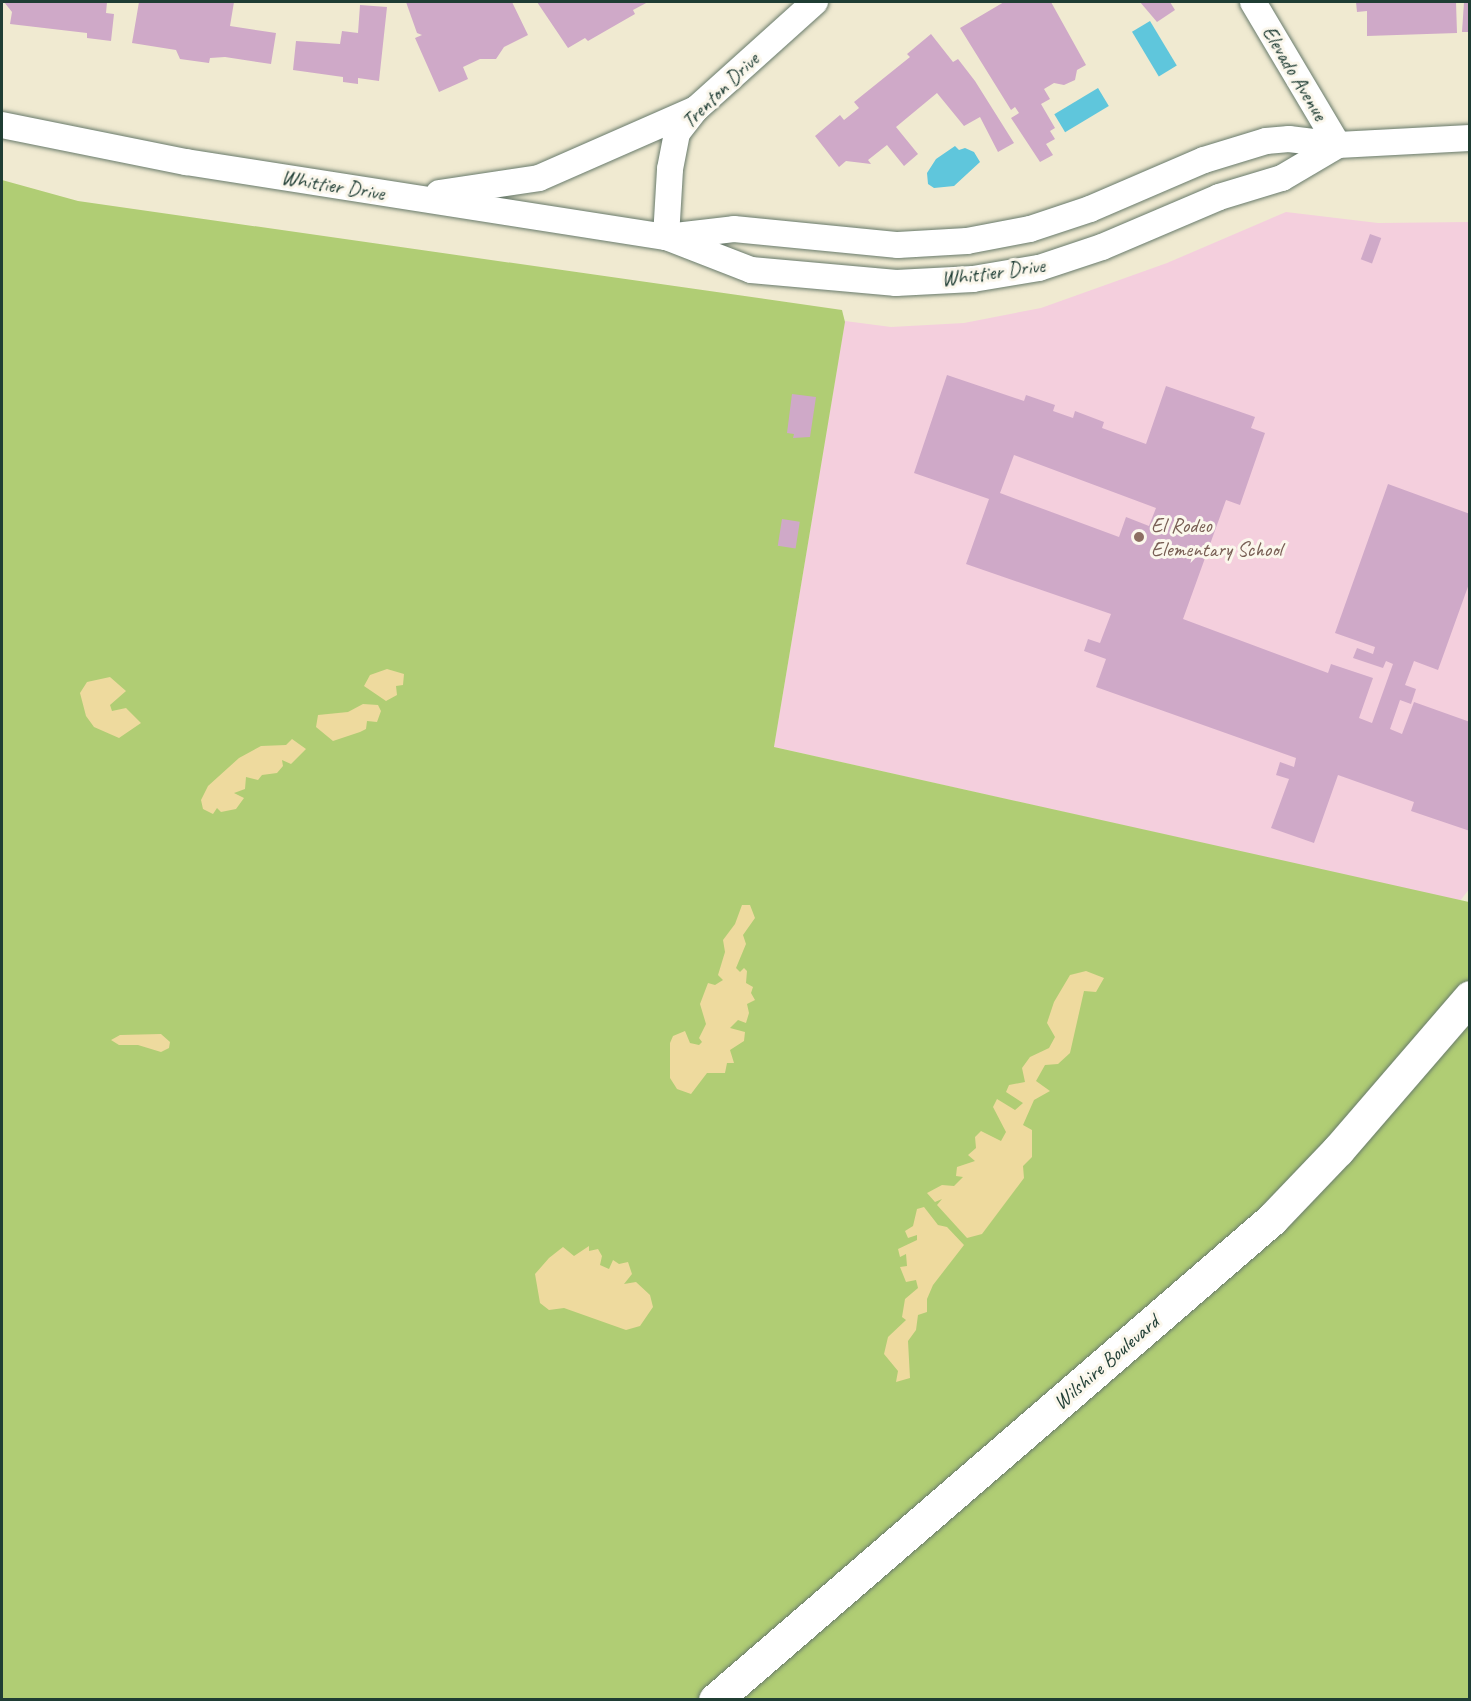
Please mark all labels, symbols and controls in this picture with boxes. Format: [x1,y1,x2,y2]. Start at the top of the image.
street label: Elevado Avenue [1257,21,1333,125]
street label: Trenton Drive [676,47,764,133]
street label: Whittier Drive [279,164,387,206]
street label: Whittier Drive [940,252,1046,292]
place label: El Rodeo Elementary School [1151,512,1282,562]
marker: El Rodeo Elementary School [1132,530,1146,544]
street label: Wilshire Boulevard [1048,1309,1164,1415]

